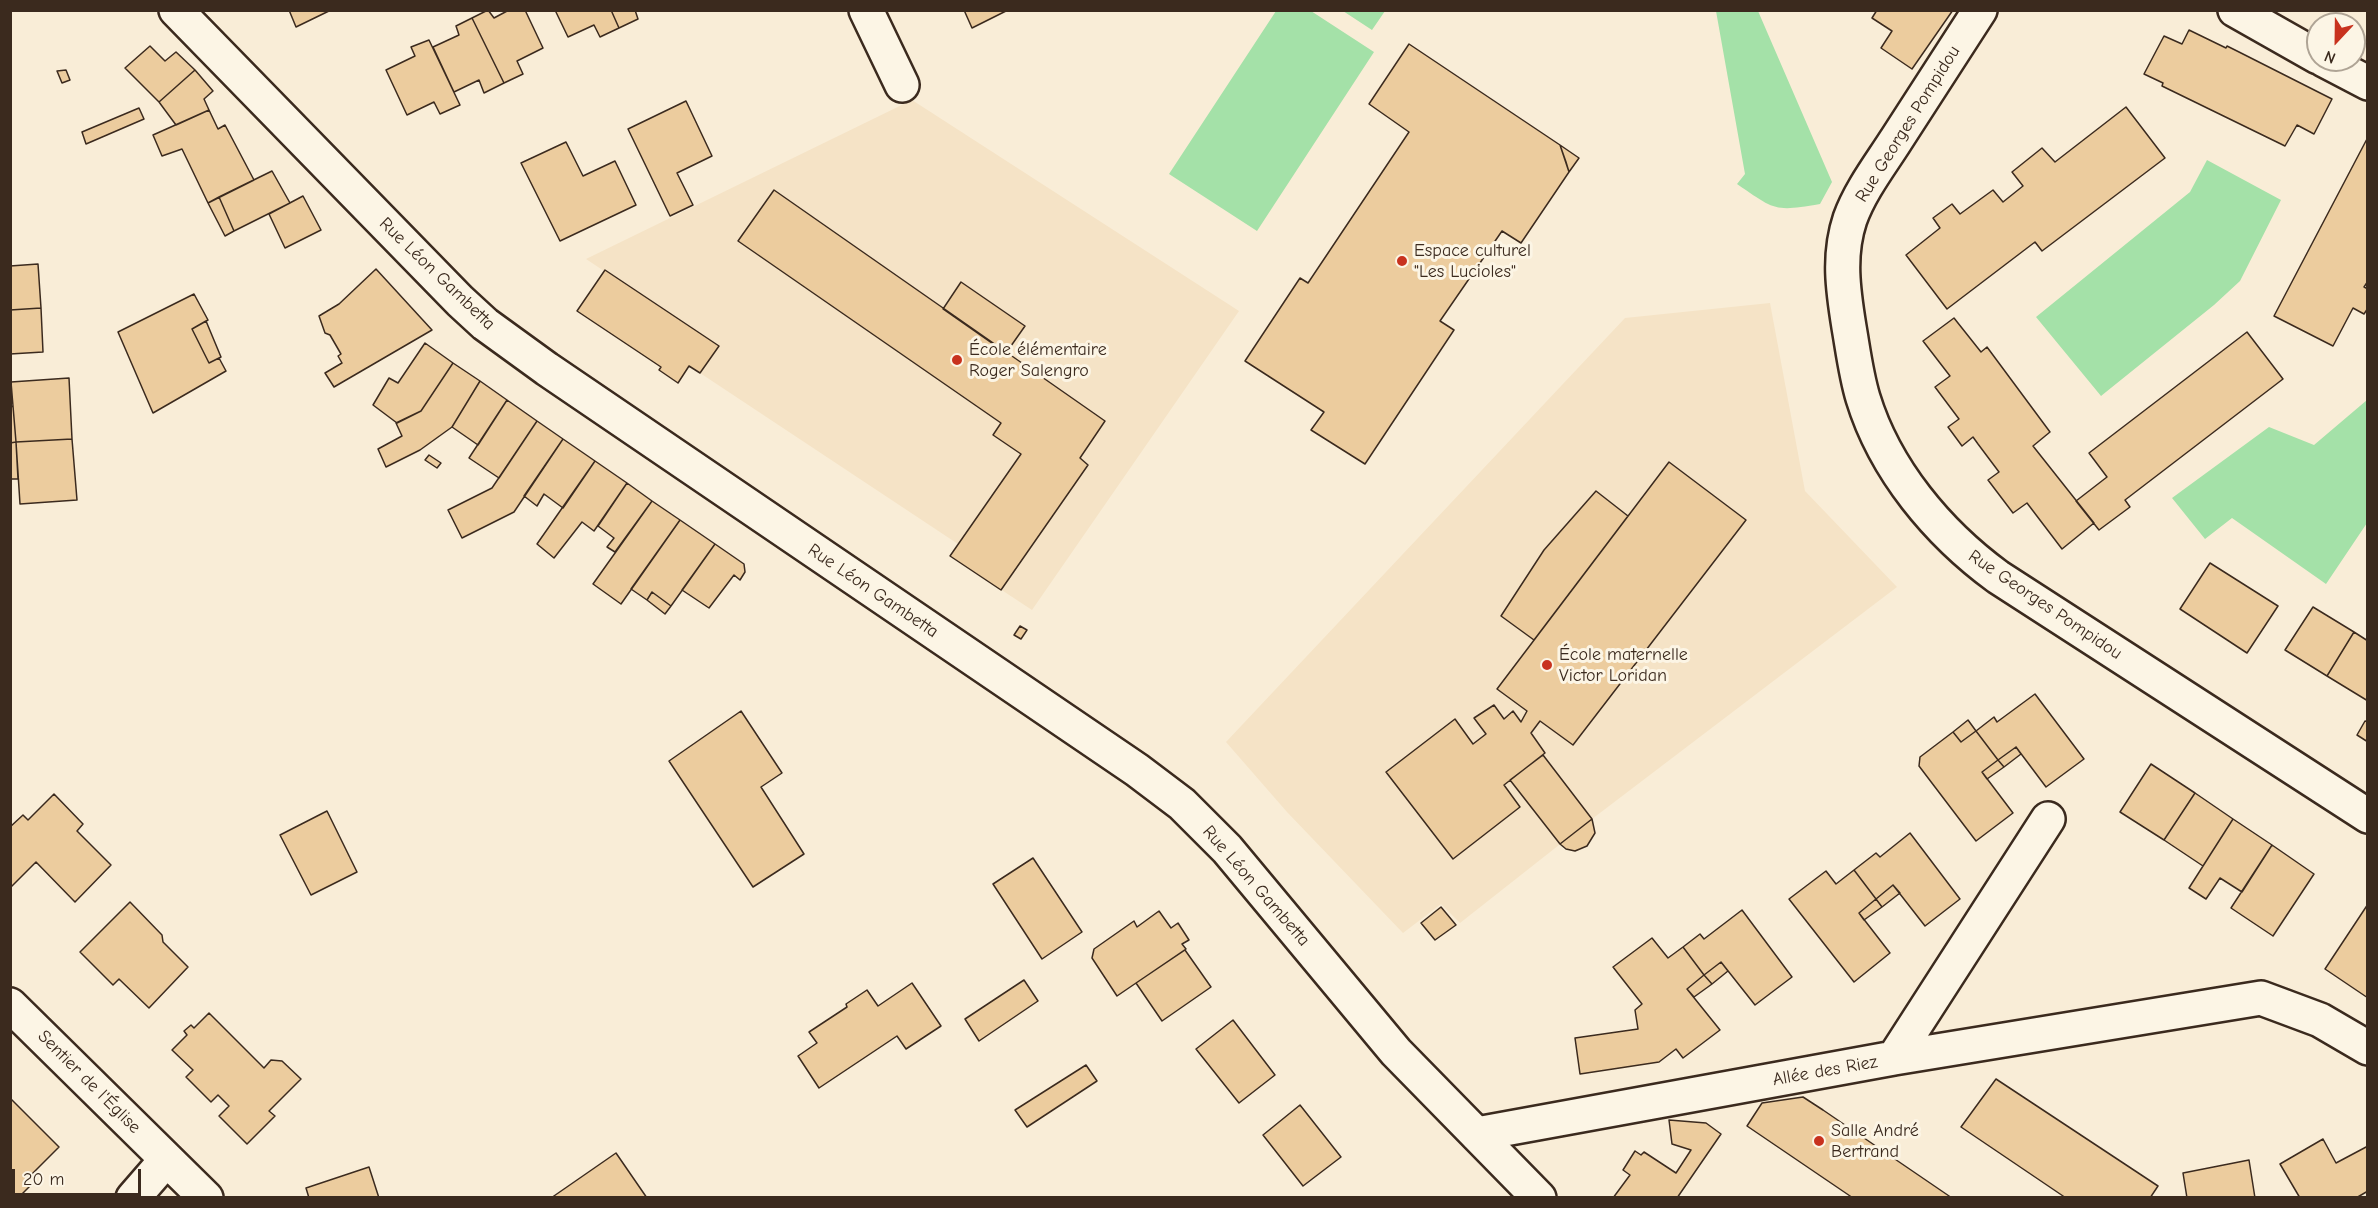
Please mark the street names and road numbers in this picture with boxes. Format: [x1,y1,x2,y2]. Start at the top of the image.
street label: Rue Georges Pompidou [1851,42,1965,206]
street label: Rue Léon Gambetta [374,213,500,335]
street label: Rue Léon Gambetta [804,539,942,643]
street label: Rue Georges Pompidou [1964,546,2126,664]
street label: Rue Léon Gambetta [1198,821,1314,951]
street label: Sentier de l'Église [33,1026,145,1138]
street label: Allée des Riez [1771,1051,1879,1091]

